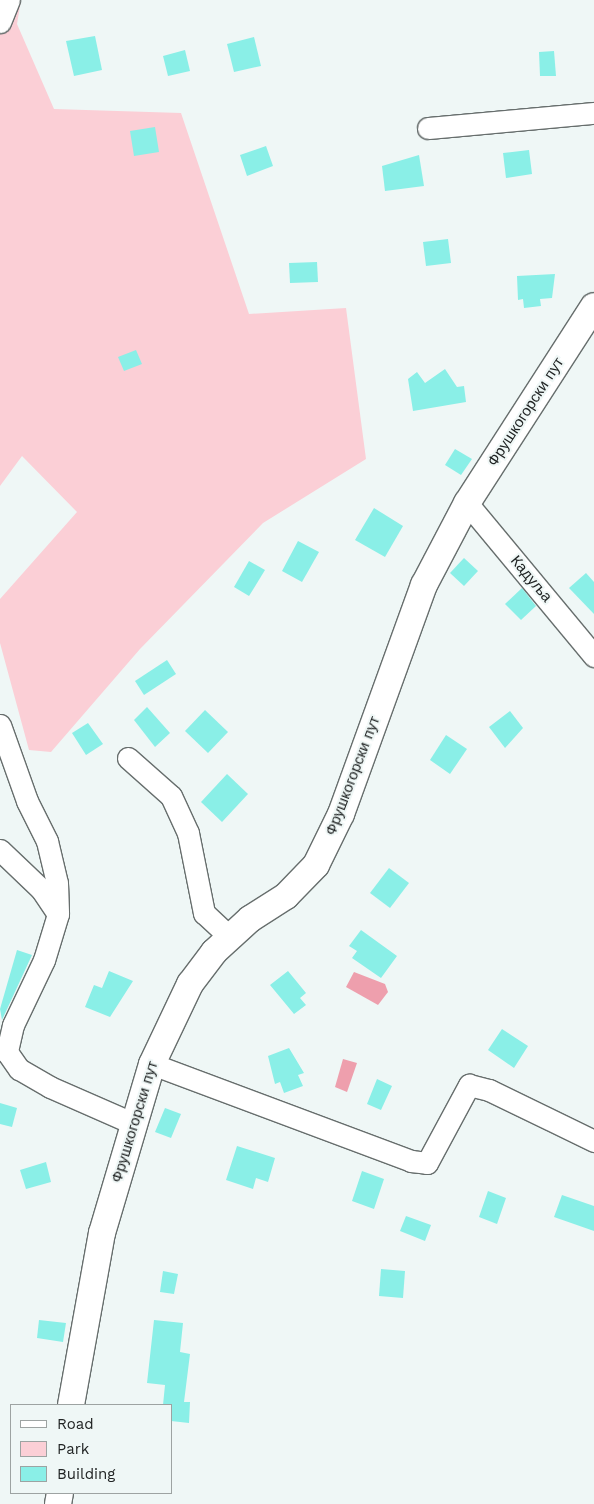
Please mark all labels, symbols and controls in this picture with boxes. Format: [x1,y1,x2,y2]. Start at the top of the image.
street label: Фрушкогорски пут [484,354,568,470]
street label: Кадуља [506,552,556,606]
street label: Фрушкогорски пут [322,714,384,838]
street label: Фрушкогорски пут [108,1059,162,1185]
legend [10,1404,172,1494]
text: Road [57,1415,94,1433]
text: Park [57,1440,89,1458]
text: Building [57,1465,115,1483]

